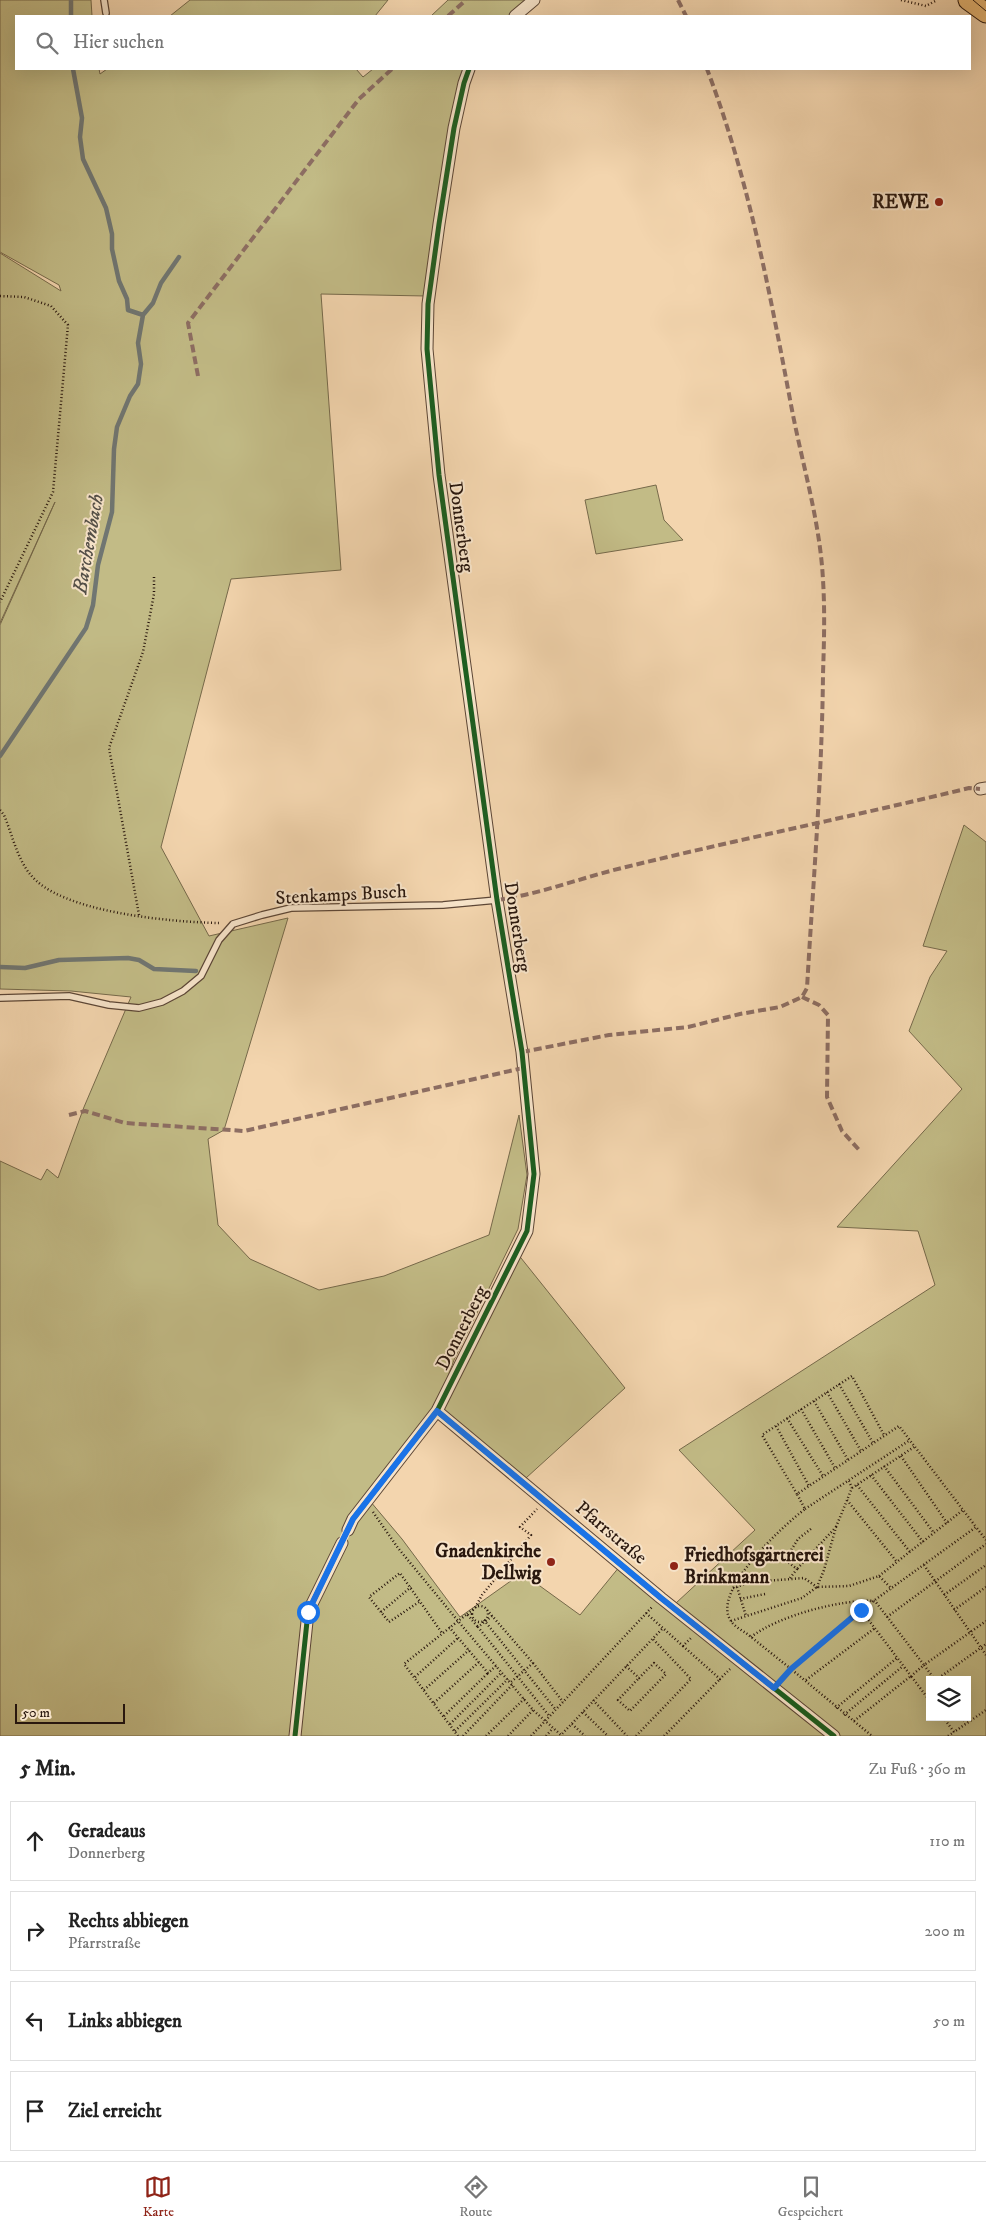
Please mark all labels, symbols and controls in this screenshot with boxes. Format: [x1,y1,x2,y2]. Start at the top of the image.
search box [15,15,971,70]
icon: search [33,29,61,57]
text: Hier suchen [73,31,164,54]
place label: REWE [872,191,930,214]
marker: REWE [933,196,945,208]
street label: Donnerberg [443,480,479,574]
water label: Barchembach [68,492,110,597]
street label: Stenkamps Busch [275,880,407,910]
street label: Donnerberg [499,880,536,975]
street label: Donnerberg [431,1281,493,1374]
street label: Pfarrstraße [571,1496,652,1570]
place label: Gnadenkirche Dellwig [435,1540,542,1585]
place label: Friedhofsgärtnerei Brinkmann [684,1544,824,1589]
marker: Gnadenkirche Dellwig [545,1556,557,1568]
marker: Friedhofsgärtnerei Brinkmann [668,1560,680,1572]
route end [850,1599,873,1622]
route start [297,1601,320,1624]
map controls [926,1676,971,1721]
button: layers [926,1676,971,1721]
scale bar [15,1701,125,1724]
text: 50 m [22,1704,50,1722]
text: 5 Min. [20,1756,76,1782]
text: Zu Fuß · 360 m [869,1759,966,1779]
text: Geradeaus [68,1820,145,1843]
icon: ahead [21,1827,49,1855]
text: 110 m [929,1831,965,1851]
text: Donnerberg [68,1843,145,1863]
text: Rechts abbiegen [68,1910,189,1933]
icon: right [21,1917,49,1945]
text: 200 m [924,1921,965,1941]
text: Pfarrstraße [68,1933,141,1953]
icon: left [21,2007,49,2035]
text: Links abbiegen [68,2010,182,2033]
text: 50 m [933,2011,965,2031]
icon: arrive [21,2097,49,2125]
text: Ziel erreicht [68,2100,162,2123]
tab: Karte [143,2173,174,2221]
tab: Route [459,2173,492,2221]
tab: Gespeichert [778,2173,843,2221]

